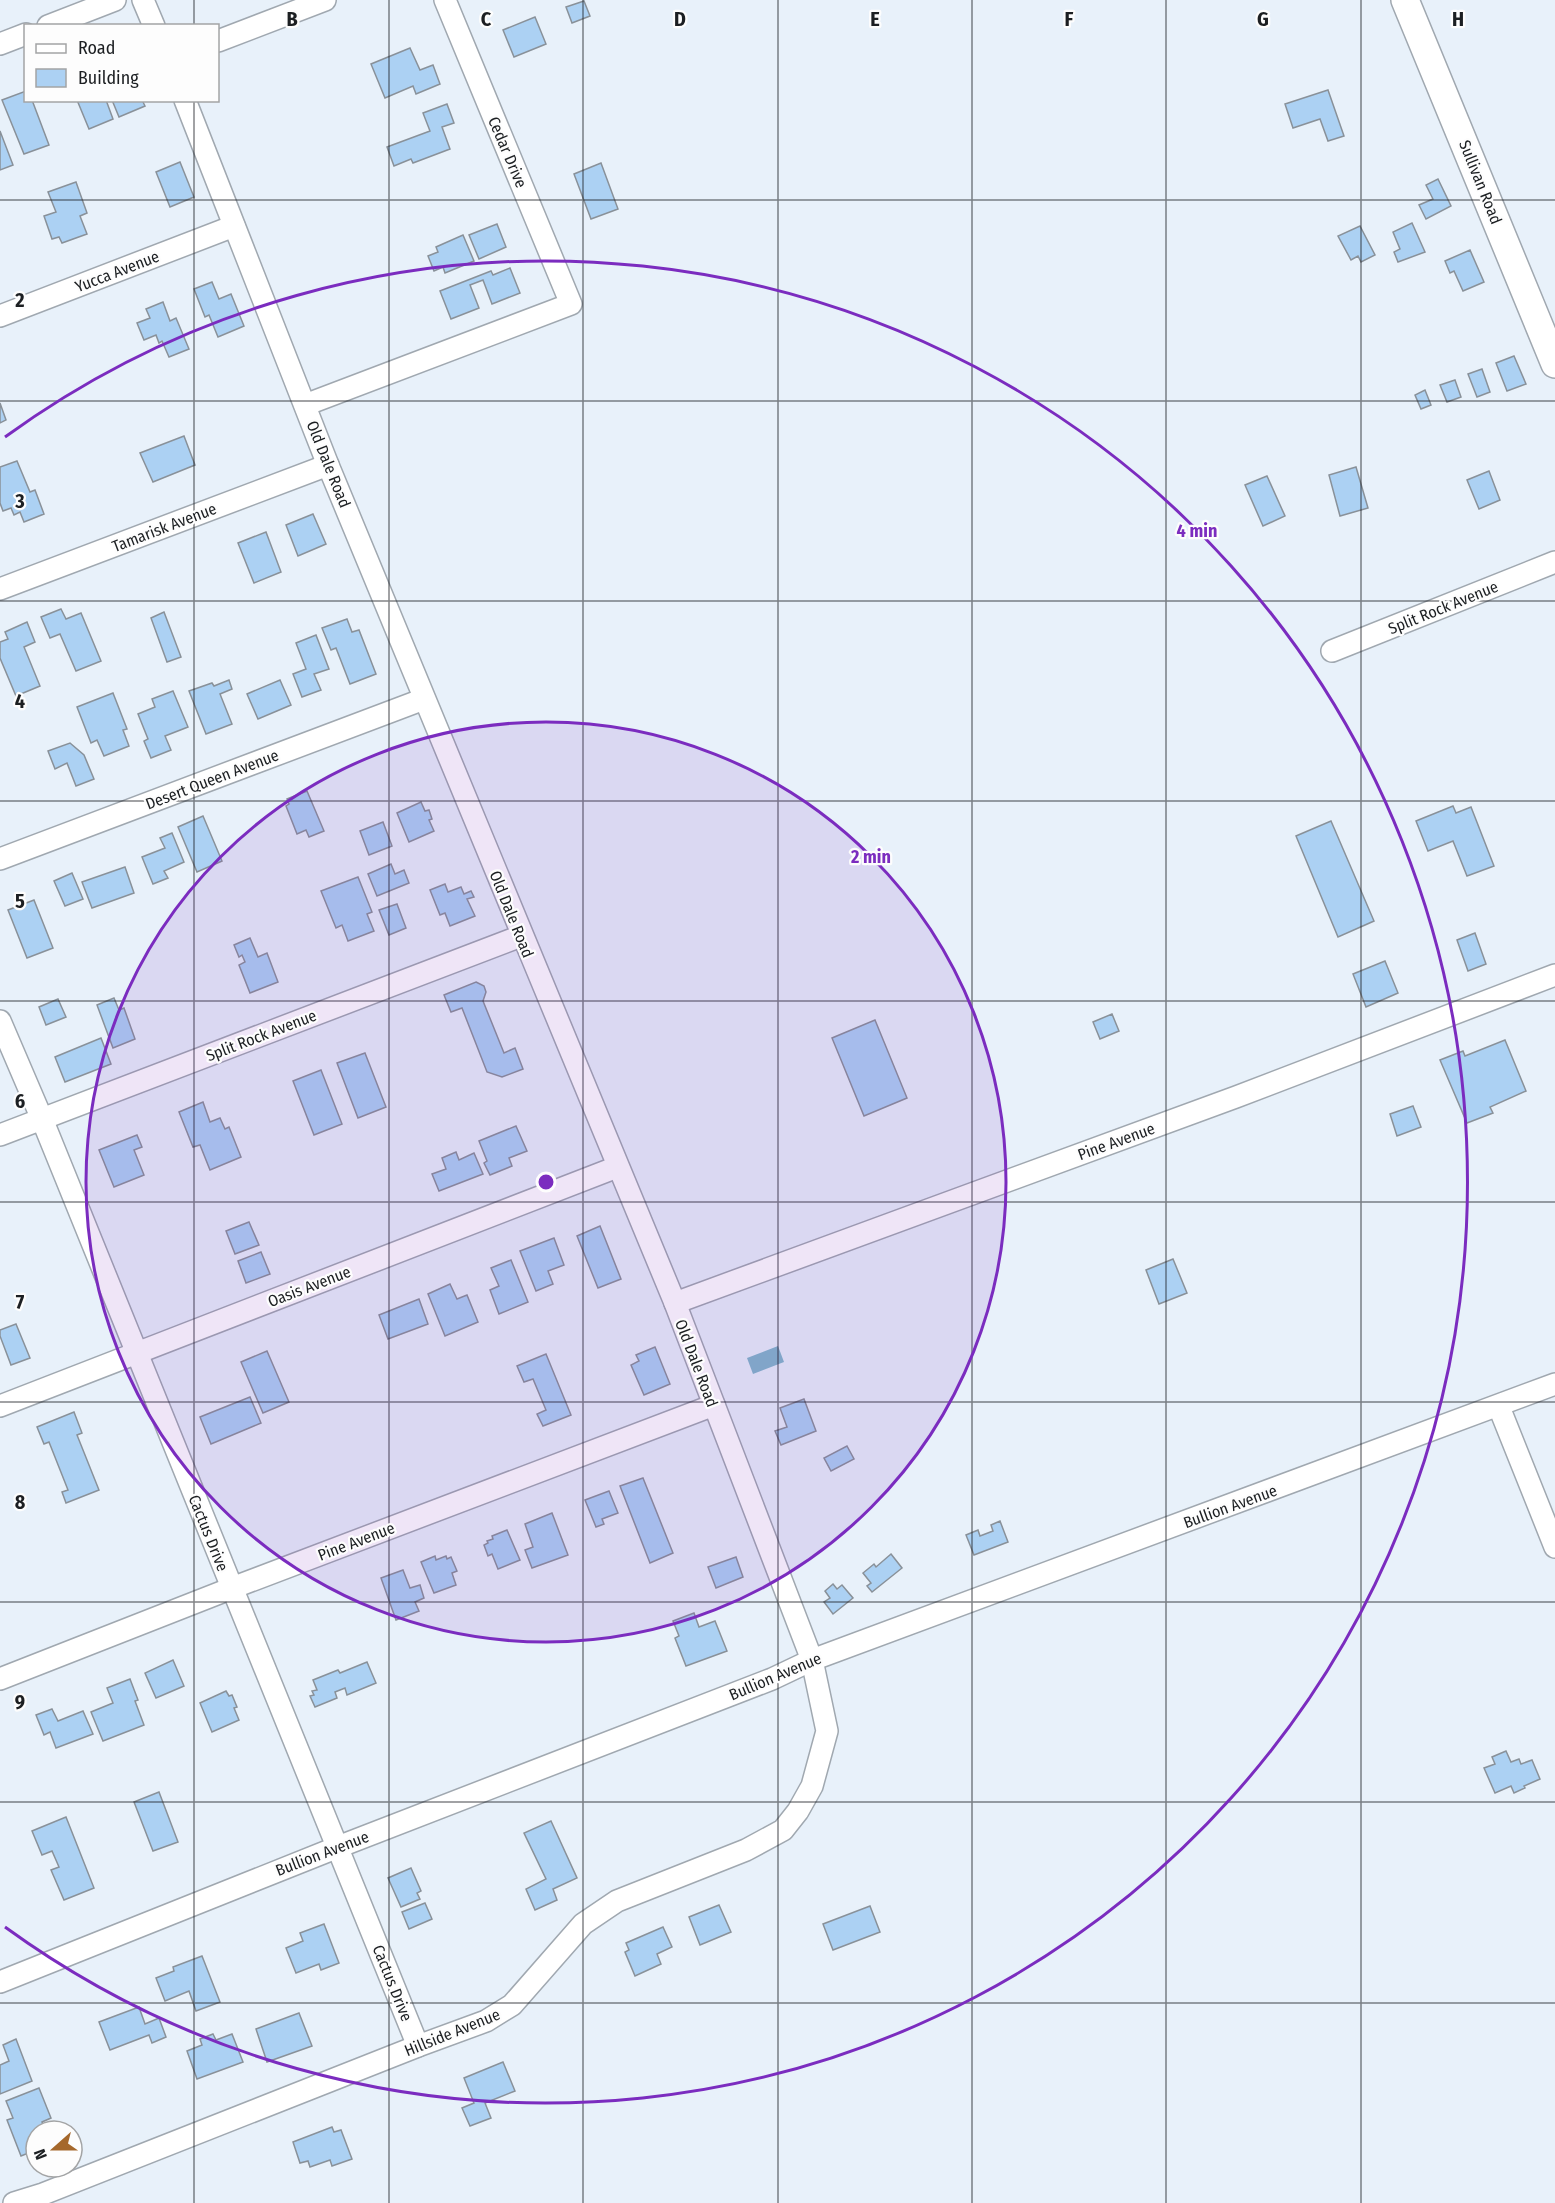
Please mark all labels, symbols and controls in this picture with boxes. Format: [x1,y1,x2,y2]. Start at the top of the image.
text: B [286,7,298,31]
text: C [481,7,492,31]
text: D [674,7,686,31]
text: E [870,7,880,31]
text: F [1065,7,1074,31]
text: G [1257,7,1269,31]
text: H [1452,7,1464,31]
legend [24,24,219,102]
text: Road [78,37,115,59]
text: Building [78,67,139,89]
street label: Cedar Drive [484,114,531,191]
street label: Sullivan Road [1455,137,1506,227]
street label: Yucca Avenue [72,247,162,296]
text: 2 [14,288,25,312]
street label: Old Dale Road [302,418,355,511]
text: 3 [14,489,25,513]
street label: Tamarisk Avenue [109,499,219,556]
text: 4 min [1177,520,1217,542]
street label: Split Rock Avenue [1386,577,1501,638]
text: 4 [15,689,25,713]
street label: Desert Queen Avenue [143,745,281,814]
text: 2 min [850,846,891,868]
street label: Old Dale Road [485,868,538,961]
text: 5 [15,889,25,913]
street label: Split Rock Avenue [203,1006,319,1065]
text: 6 [15,1089,25,1113]
street label: Pine Avenue [1075,1119,1157,1164]
centre of rings [536,1172,556,1192]
street label: Oasis Avenue [265,1262,353,1311]
text: 7 [16,1290,25,1314]
street label: Old Dale Road [671,1317,722,1410]
street label: Bullion Avenue [1181,1481,1280,1532]
text: 8 [15,1490,26,1514]
street label: Cactus Drive [185,1492,232,1574]
street label: Pine Avenue [315,1518,397,1565]
street label: Bullion Avenue [726,1648,824,1704]
text: 9 [15,1690,25,1714]
street label: Bullion Avenue [273,1827,372,1880]
street label: Cactus Drive [369,1942,416,2024]
street label: Hillside Avenue [402,2005,503,2060]
north arrow [24,2119,84,2179]
text: N [30,2146,51,2162]

